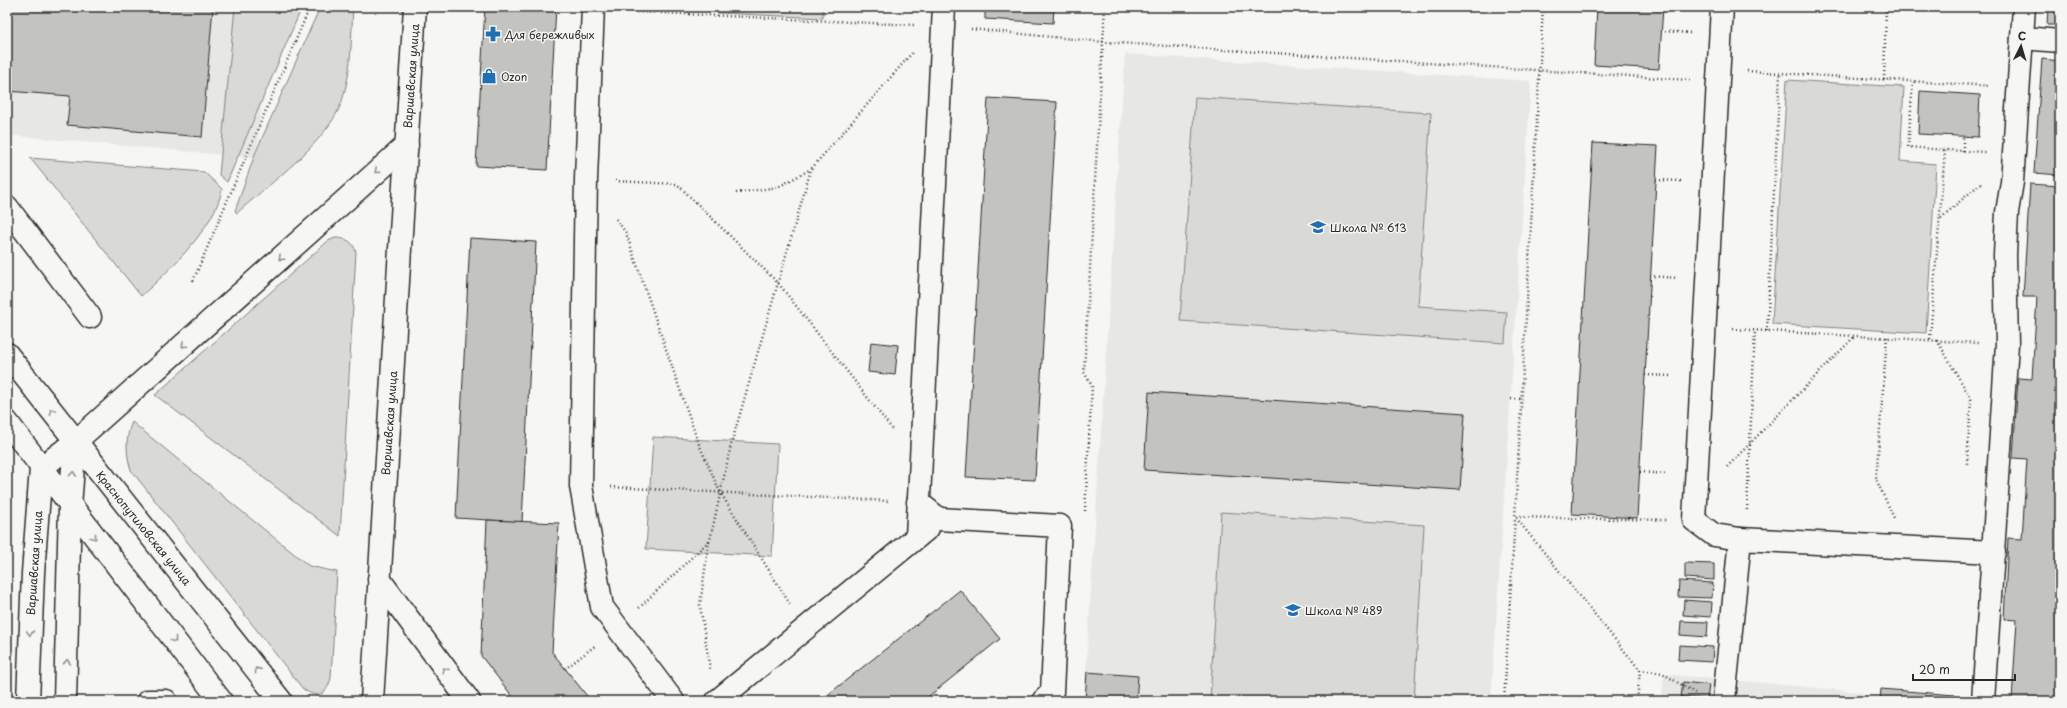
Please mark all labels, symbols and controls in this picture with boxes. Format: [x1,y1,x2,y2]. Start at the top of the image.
street label: Варшавская улица [399,23,423,129]
pharmacy icon: Для бережливых [484,25,502,43]
place label: Для бережливых [504,26,595,43]
north arrow [2001,26,2041,66]
text: С [2017,27,2027,44]
shop icon: Ozon [480,67,498,85]
place label: Ozon [501,68,527,85]
one-way arrow [375,166,382,173]
school or university icon: Школа № 613 [1309,218,1327,236]
place label: Школа № 613 [1330,219,1406,236]
one-way arrow [278,253,285,260]
one-way arrow [181,340,189,347]
street label: Варшавская улица [377,370,401,476]
one-way arrow [49,409,56,416]
street label: Краснопутиловская улица [92,467,196,589]
one-way arrow [68,471,77,477]
street label: Варшавская улица [22,510,46,616]
one-way arrow [89,532,96,539]
school or university icon: Школа № 489 [1284,601,1302,619]
place label: Школа № 489 [1305,602,1382,619]
one-way arrow [26,630,35,636]
one-way arrow [169,635,176,642]
scale bar [1913,656,2015,682]
one-way arrow [62,659,71,665]
text: 20 m [1919,660,1950,678]
one-way arrow [442,667,450,674]
one-way arrow [255,668,262,675]

